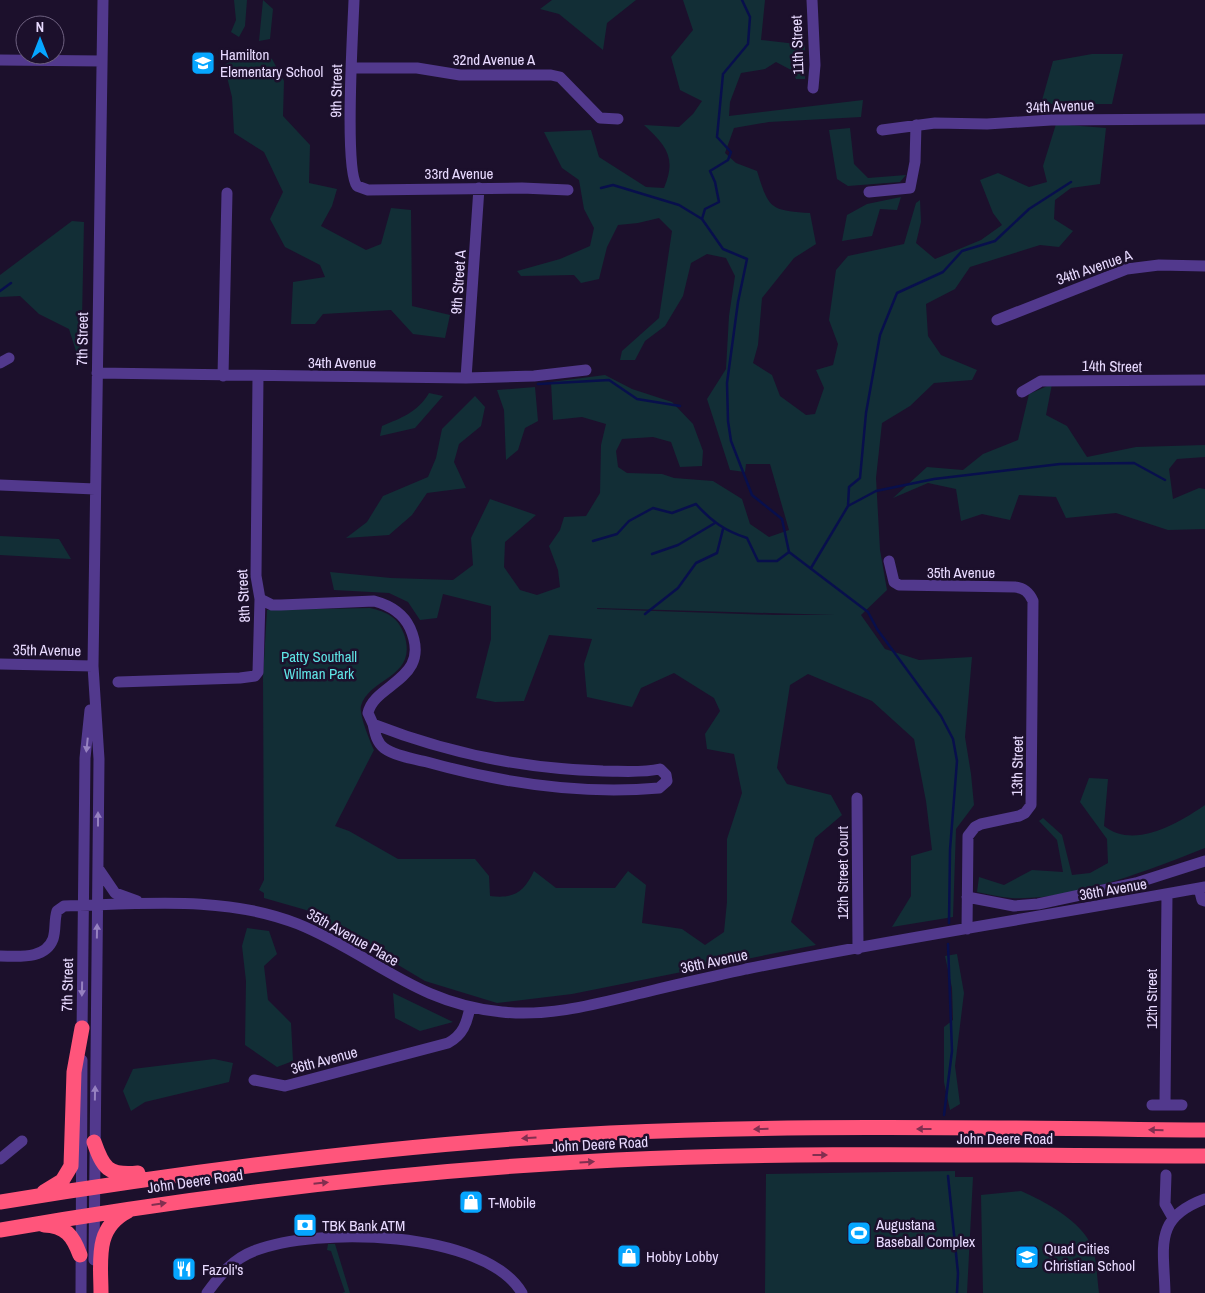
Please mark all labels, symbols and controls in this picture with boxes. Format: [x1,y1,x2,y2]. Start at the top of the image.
street label: 11th Street [785,14,809,75]
north arrow [15,15,65,65]
text: N [36,18,44,36]
place label: Hamilton Elementary School [220,44,323,82]
street label: 32nd Avenue A [453,49,536,70]
school or university icon: Hamilton Elementary School [190,50,216,76]
street label: 9th Street [325,64,347,118]
street label: 34th Avenue [1026,94,1095,118]
street label: 33rd Avenue [425,163,494,184]
street label: 34th Avenue A [1053,244,1136,290]
street label: 9th Street A [445,248,471,315]
street label: 7th Street [71,312,93,366]
street label: 34th Avenue [308,352,376,373]
street label: 14th Street [1082,355,1143,377]
street label: 35th Avenue [927,562,995,583]
street label: 8th Street [231,568,255,623]
street label: 35th Avenue [13,639,81,661]
park label: Patty Southall Wilman Park [281,646,357,684]
street label: 13th Street [1006,735,1028,796]
one-way arrow [82,737,90,753]
one-way arrow [94,810,102,826]
street label: 12th Street Court [832,826,853,920]
street label: 36th Avenue [1078,873,1149,905]
street label: 35th Avenue Place [303,903,403,971]
one-way arrow [93,923,101,939]
street label: 36th Avenue [678,944,750,978]
street label: 7th Street [56,958,78,1012]
street label: 12th Street [1141,968,1162,1029]
one-way arrow [78,981,86,997]
street label: 36th Avenue [288,1041,360,1079]
one-way arrow [91,1085,99,1101]
one-way arrow [916,1125,932,1133]
one-way arrow [753,1126,769,1134]
one-way arrow [1148,1126,1164,1134]
street label: John Deere Road [957,1128,1053,1149]
street label: John Deere Road [551,1131,649,1157]
one-way arrow [521,1135,537,1143]
one-way arrow [812,1151,828,1159]
one-way arrow [579,1157,595,1165]
street label: John Deere Road [146,1164,244,1198]
one-way arrow [313,1179,329,1187]
shop icon: T-Mobile [458,1189,484,1215]
place label: T-Mobile [488,1192,536,1213]
one-way arrow [152,1199,168,1207]
bank icon: TBK Bank ATM [292,1212,318,1238]
place label: Augustana Baseball Complex [875,1214,976,1252]
place label: TBK Bank ATM [322,1215,405,1236]
sports icon: Augustana Baseball Complex [846,1220,872,1246]
place label: Quad Cities Christian School [1044,1238,1135,1276]
shop icon: Hobby Lobby [616,1243,642,1269]
school or university icon: Quad Cities Christian School [1014,1244,1040,1270]
place label: Hobby Lobby [646,1246,719,1267]
restaurant icon: Fazoli's [171,1256,197,1282]
place label: Fazoli's [202,1259,243,1280]

